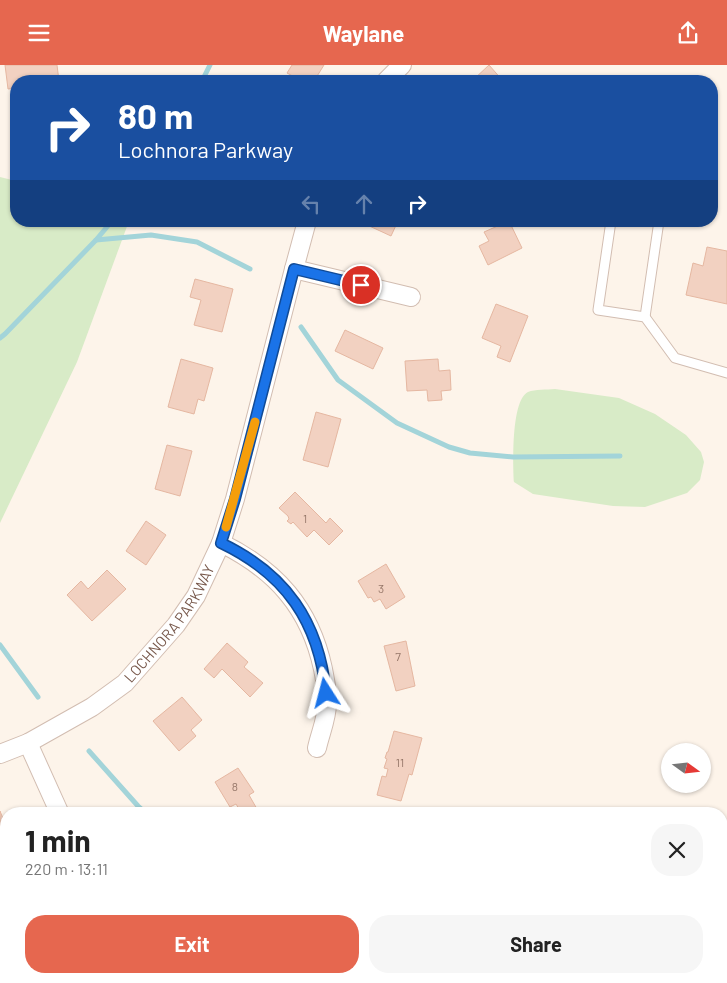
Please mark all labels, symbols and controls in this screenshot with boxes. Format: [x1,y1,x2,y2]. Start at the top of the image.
icon: menu [25,19,53,47]
icon: share [674,19,702,47]
text: Waylane [323,20,404,46]
text: 80 m [118,94,193,136]
icon: right [35,95,100,160]
text: Lochnora Parkway [118,136,293,162]
icon: left [297,190,325,218]
icon: ahead [350,190,378,218]
icon: right [403,190,431,218]
pin [340,264,382,306]
icon: arrive [347,271,375,299]
house number: 1 [303,511,307,525]
street label: LOCHNORA PARKWAY [120,561,218,686]
house number: 3 [378,581,384,595]
house number: 7 [395,649,401,663]
position arrow [299,666,351,718]
north arrow [661,743,711,793]
map controls [661,743,711,793]
house number: 11 [396,755,404,769]
house number: 8 [232,779,238,793]
text: 1 min [25,822,91,858]
button: close [651,824,703,876]
text: 220 m · 13:11 [25,859,108,878]
button: Exit [25,915,359,973]
button: Share [369,915,703,973]

